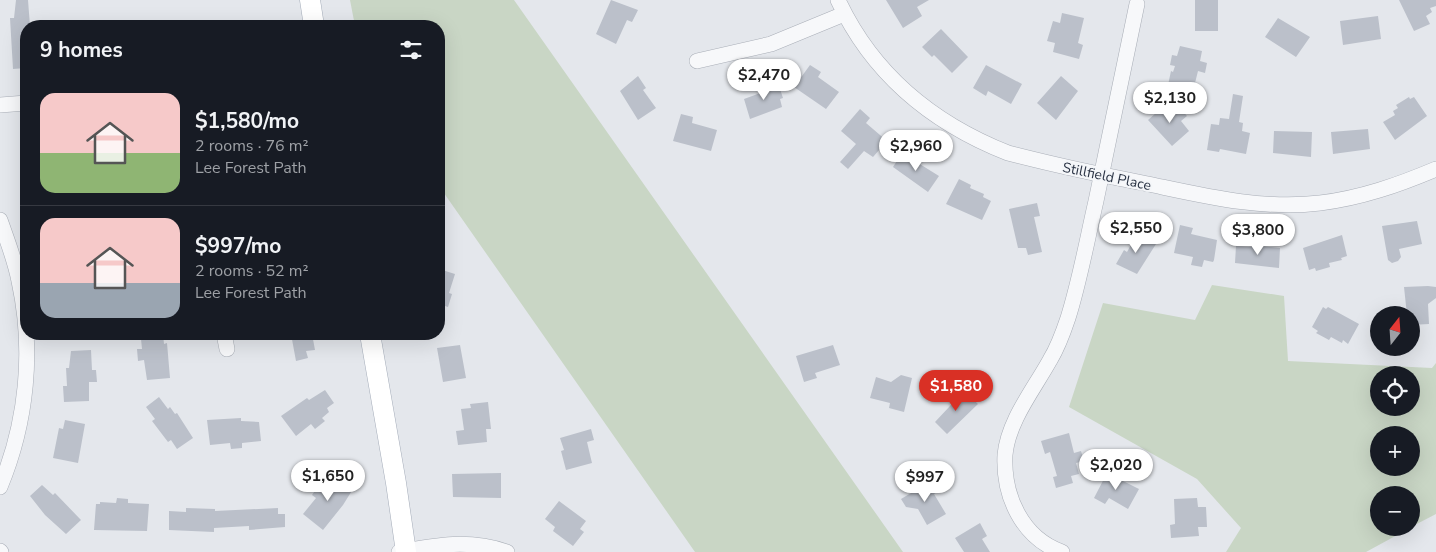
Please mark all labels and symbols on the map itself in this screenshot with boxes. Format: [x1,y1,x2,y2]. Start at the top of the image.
pin: $2,470 [723,58,805,101]
pin: $2,130 [1129,82,1211,124]
pin: $2,960 [875,130,957,172]
street label: Stillfield Place [1061,158,1153,195]
pin: $2,550 [1095,212,1177,254]
pin: $3,800 [1217,214,1299,256]
north arrow [1370,306,1420,356]
pin: $1,580 [915,370,997,412]
pin: $2,020 [1075,448,1157,491]
pin: $1,650 [287,460,369,502]
pin: $997 [895,460,955,503]

